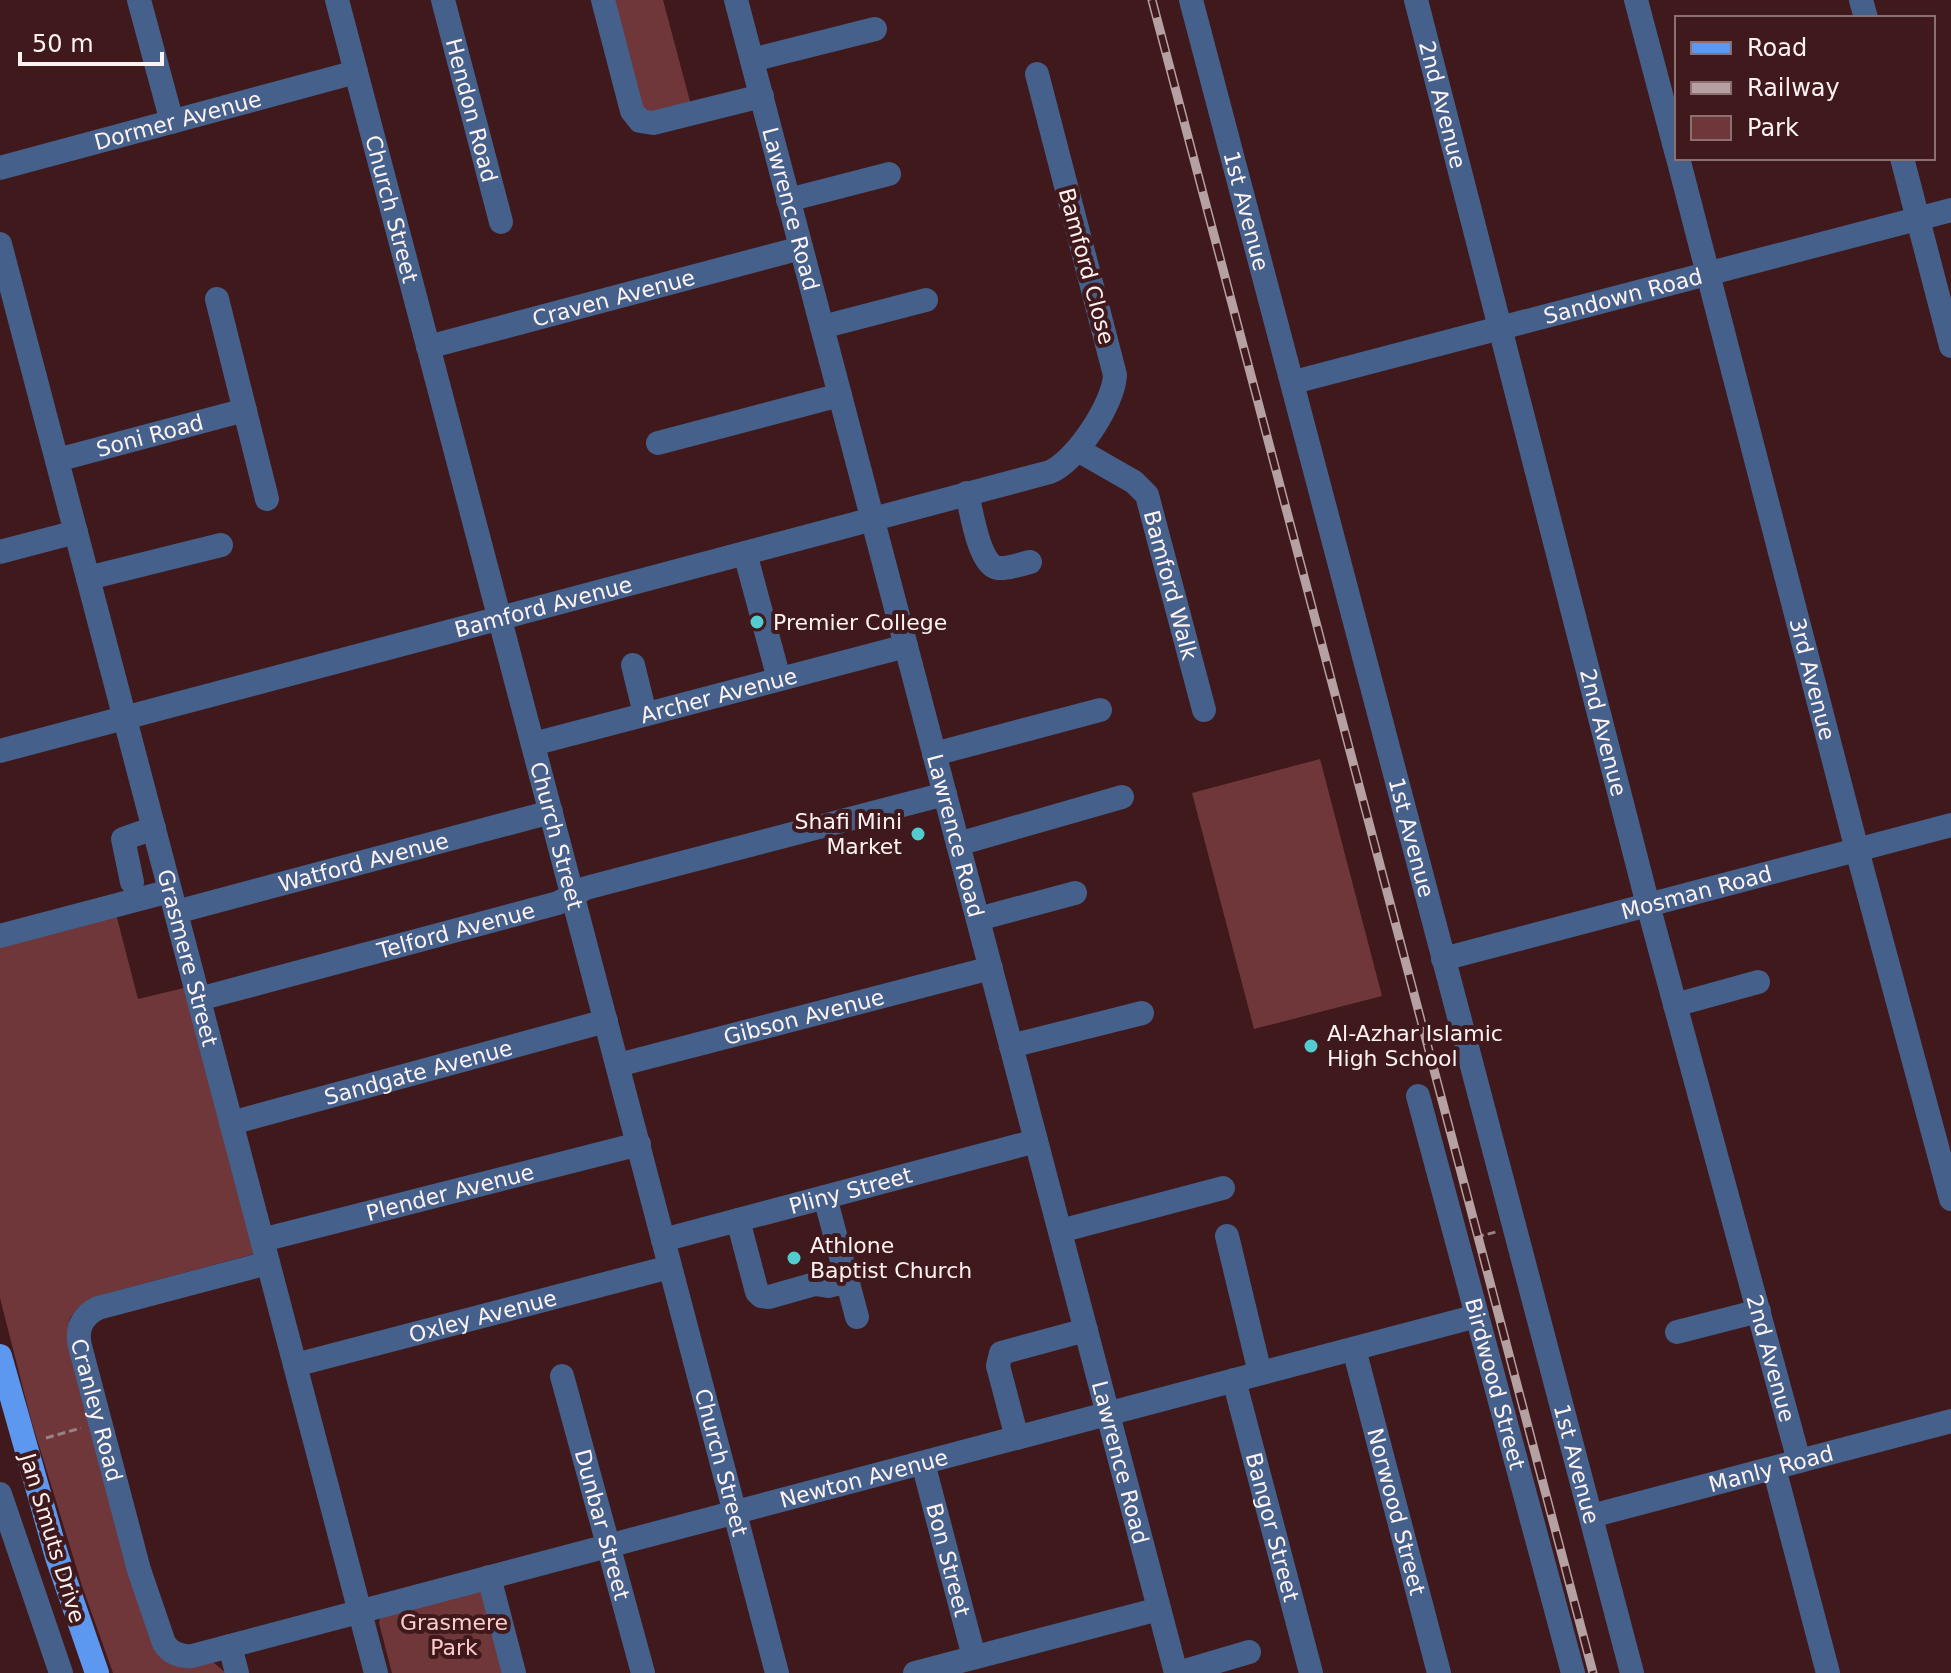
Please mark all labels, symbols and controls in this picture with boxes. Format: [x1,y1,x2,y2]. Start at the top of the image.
scale bar [20,16,162,66]
legend [1675,16,1935,160]
text: 50 m [32,30,94,58]
text: Road [1747,34,1807,62]
street label: Hendon Road [441,36,502,185]
street label: 2nd Avenue [1414,38,1471,171]
text: Railway [1747,74,1840,102]
street label: Dormer Avenue [92,86,264,155]
text: Park [1747,114,1799,142]
street label: Lawrence Road [757,125,824,293]
street label: Church Street [360,132,423,286]
street label: 1st Avenue [1218,148,1274,274]
street label: Bamford Close [1054,185,1119,347]
street label: Sandown Road [1541,264,1705,329]
street label: Craven Avenue [530,265,698,332]
street label: Soni Road [94,410,206,462]
street label: Bamford Walk [1139,508,1202,663]
street label: Bamford Avenue [452,572,635,643]
place label: Premier College [773,610,947,635]
marker: Premier College [748,613,766,631]
street label: 3rd Avenue [1784,615,1840,743]
street label: Archer Avenue [638,663,800,728]
street label: 2nd Avenue [1575,666,1632,799]
street label: Lawrence Road [922,751,989,920]
street label: Church Street [525,759,588,913]
street label: 1st Avenue [1384,775,1439,900]
place label: Shafi Mini Market [795,809,902,859]
marker: Shafi Mini Market [909,825,927,843]
street label: Watford Avenue [276,828,451,897]
street label: Mosman Road [1618,861,1775,925]
street label: Grasmere Street [152,867,223,1049]
street label: Telford Avenue [374,898,538,964]
street label: Gibson Avenue [721,984,887,1050]
place label: Al-Azhar Islamic High School [1327,1021,1503,1071]
street label: Sandgate Avenue [322,1035,515,1110]
marker: Al-Azhar Islamic High School [1302,1037,1320,1055]
street label: Plender Avenue [364,1159,537,1226]
street label: Pliny Street [786,1162,915,1219]
place label: Athlone Baptist Church [810,1233,972,1283]
marker: Athlone Baptist Church [785,1249,803,1267]
street label: Oxley Avenue [406,1285,559,1348]
street label: 2nd Avenue [1741,1292,1800,1425]
street label: Birdwood Street [1460,1295,1530,1473]
street label: Cranley Road [66,1336,127,1484]
street label: Lawrence Road [1087,1378,1154,1547]
street label: Church Street [690,1386,753,1539]
street label: 1st Avenue [1549,1402,1604,1527]
street label: Norwood Street [1362,1425,1430,1598]
street label: Manly Road [1706,1441,1836,1497]
street label: Newton Avenue [777,1445,951,1513]
street label: Dunbar Street [570,1447,635,1603]
street label: Jan Smuts Drive [14,1448,90,1626]
street label: Bangor Street [1241,1450,1304,1605]
street label: Bon Street [921,1500,975,1620]
park label: Grasmere Park [400,1610,508,1660]

